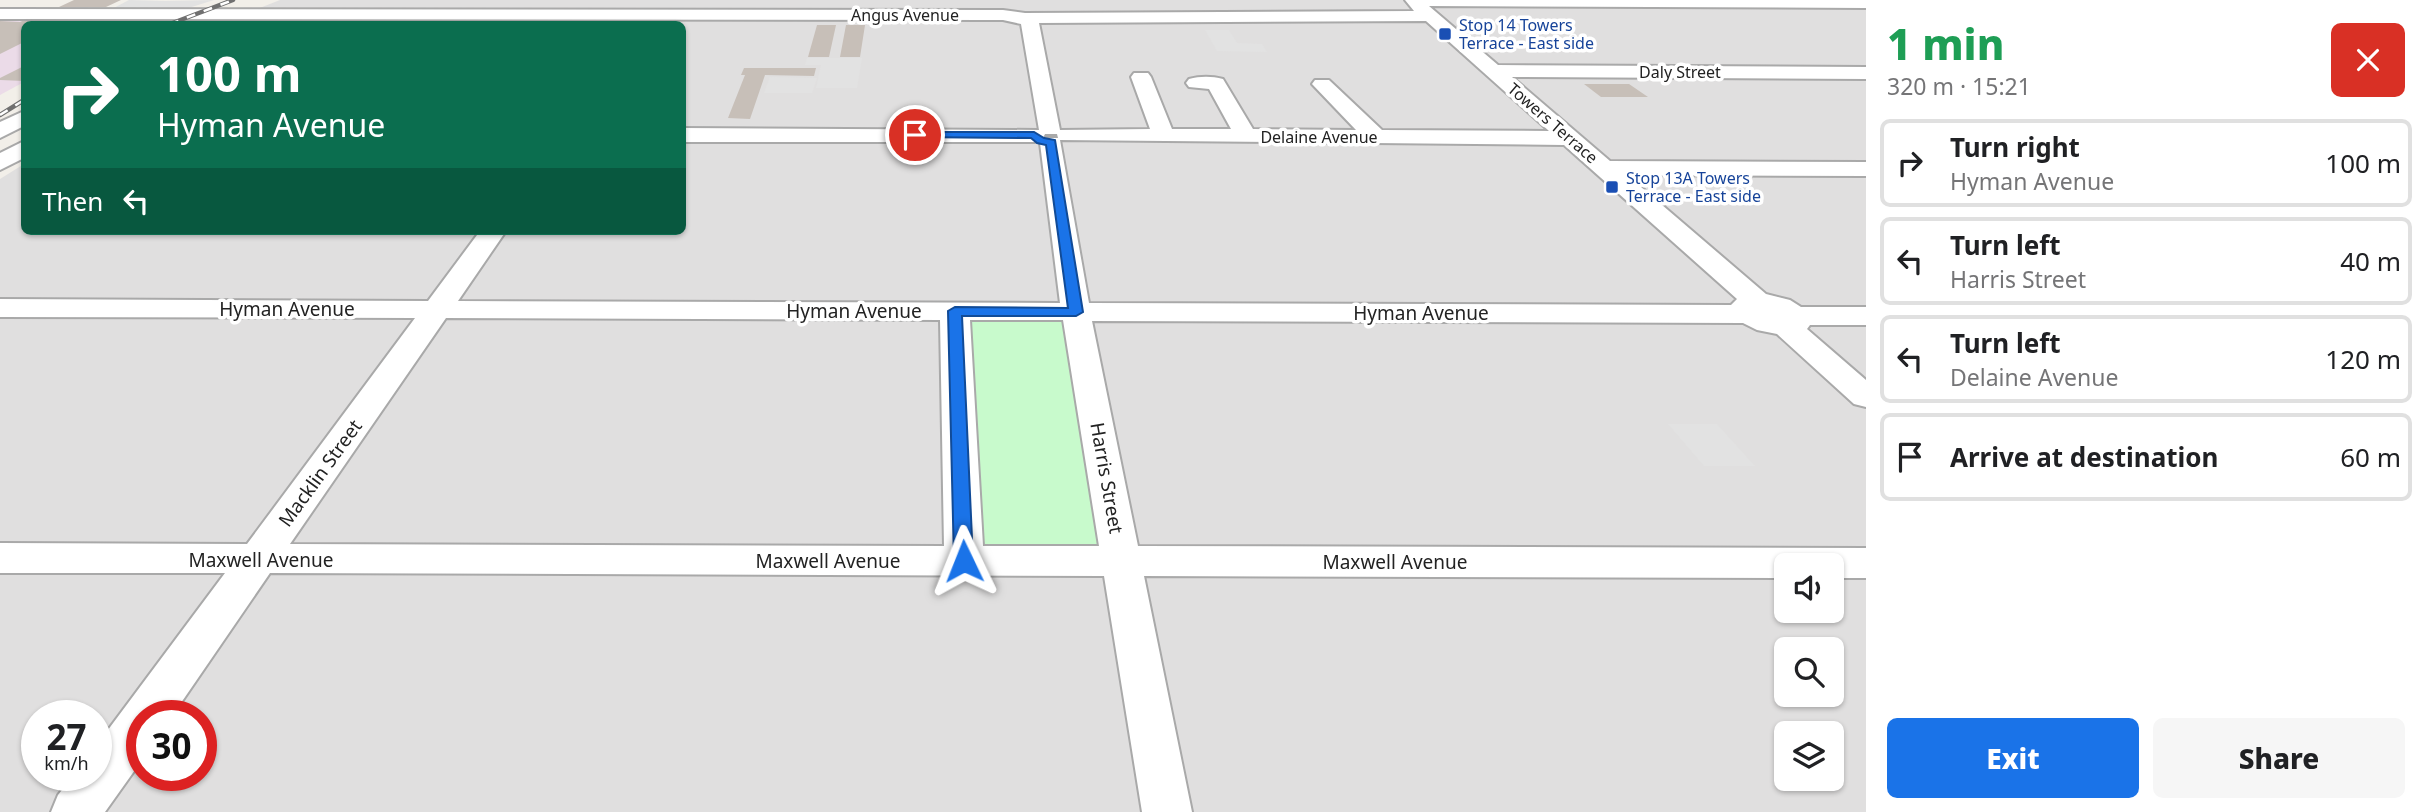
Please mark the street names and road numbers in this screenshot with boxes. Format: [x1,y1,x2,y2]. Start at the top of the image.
street label: Angus Avenue [851,4,959,26]
street label: Daly Street [1639,61,1721,83]
street label: Towers Terrace [1503,78,1603,168]
street label: Delaine Avenue [1260,126,1378,148]
street label: Hyman Avenue [219,296,355,322]
street label: Hyman Avenue [786,298,922,324]
street label: Hyman Avenue [1353,300,1489,326]
street label: Macklin Street [272,414,368,532]
street label: Harris Street [1084,420,1130,536]
street label: Maxwell Avenue [188,547,334,573]
street label: Maxwell Avenue [755,548,901,574]
street label: Maxwell Avenue [1322,549,1468,575]

